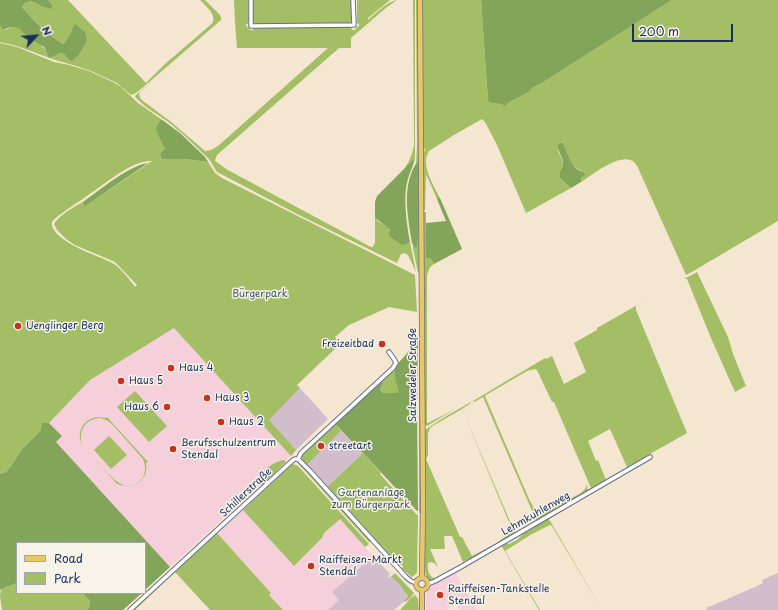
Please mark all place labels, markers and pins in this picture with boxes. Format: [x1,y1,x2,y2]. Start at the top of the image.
place label: Uenglinger Berg [26,320,103,332]
marker: Uenglinger Berg [13,321,23,331]
place label: Freizeitbad [322,338,374,350]
marker: Freizeitbad [377,339,387,349]
place label: Haus 4 [179,362,213,374]
marker: Haus 4 [166,363,176,373]
place label: Haus 5 [129,375,163,387]
marker: Haus 5 [116,376,126,386]
place label: Haus 3 [215,392,249,404]
marker: Haus 3 [202,393,212,403]
place label: Haus 6 [124,401,159,413]
marker: Haus 6 [162,402,172,412]
place label: Haus 2 [229,416,264,428]
marker: Haus 2 [216,417,226,427]
place label: Berufsschulzentrum Stendal [181,437,276,460]
place label: streetart [329,440,371,452]
marker: streetart [316,441,326,451]
marker: Berufsschulzentrum Stendal [168,444,178,454]
place label: Raiffeisen-Markt Stendal [319,554,402,578]
marker: Raiffeisen-Markt Stendal [306,561,316,571]
place label: Raiffeisen-Tankstelle Stendal [448,583,549,606]
marker: Raiffeisen-Tankstelle Stendal [435,590,445,600]

